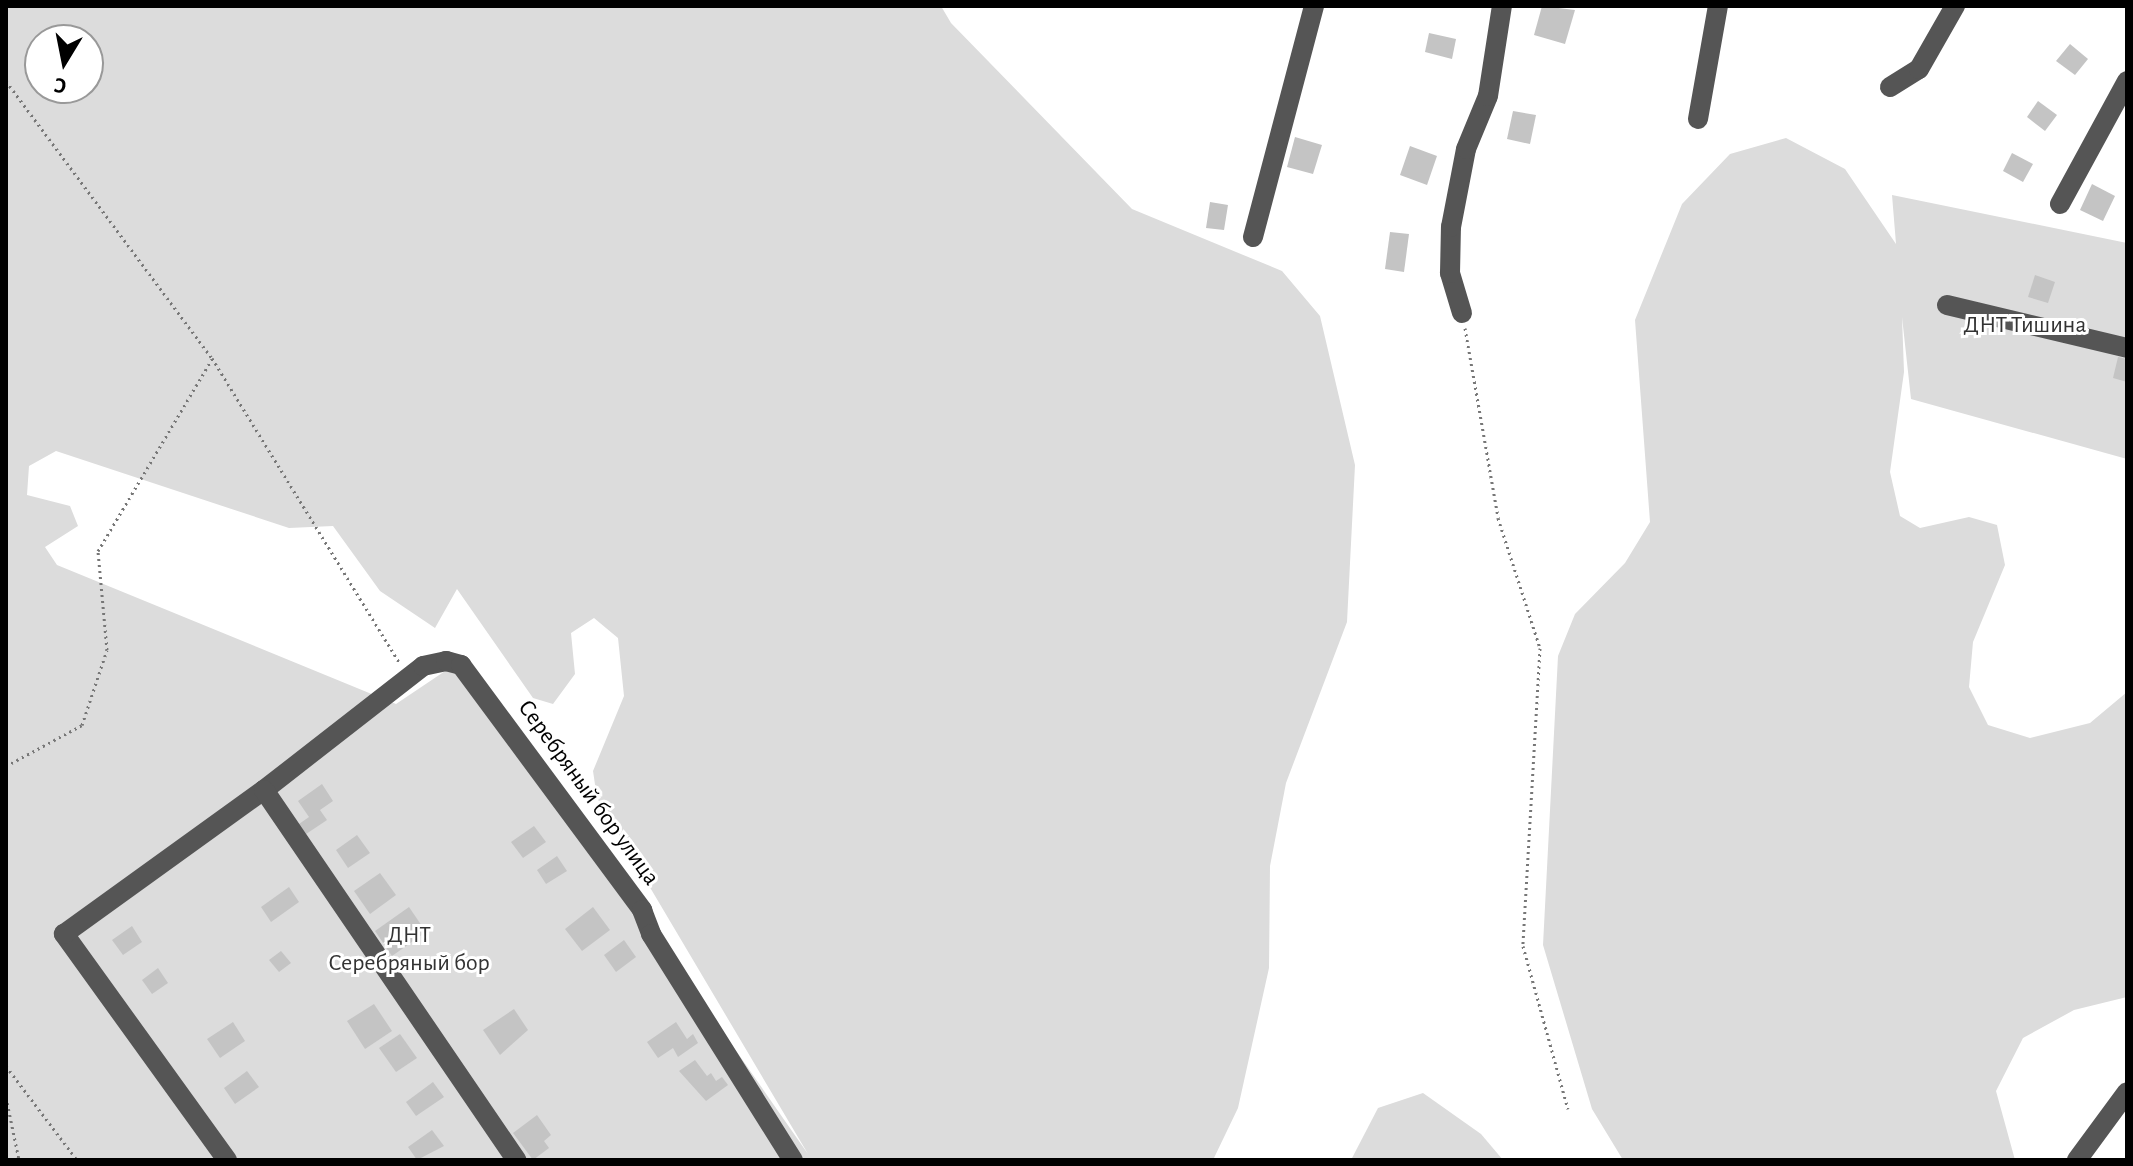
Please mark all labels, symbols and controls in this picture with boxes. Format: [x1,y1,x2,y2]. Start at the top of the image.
north arrow [24,24,104,104]
text: С [52,74,68,98]
park label: ДНТ Тишина [1964,312,2086,340]
street label: Серебряный бор улица [511,695,665,891]
park label: ДНТ Серебряный бор [328,922,490,978]

